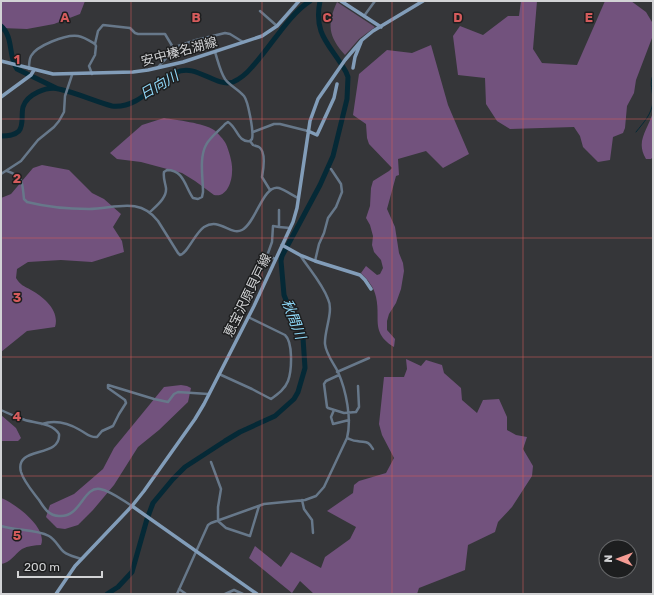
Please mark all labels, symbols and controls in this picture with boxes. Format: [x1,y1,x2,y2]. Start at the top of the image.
text: A [60,10,70,25]
text: B [191,10,201,25]
text: C [322,10,332,25]
text: D [453,10,463,25]
text: E [585,10,593,25]
street label: 安中榛名湖線 [140,34,219,69]
text: 1 [14,52,20,67]
water label: 日向川 [137,67,183,103]
text: 2 [13,171,21,186]
street label: 恵宝沢原貝戸線 [221,251,274,339]
text: 3 [13,290,22,305]
water label: 秋間川 [278,297,310,344]
text: 4 [13,409,22,424]
text: 5 [13,528,21,543]
north arrow [598,539,638,579]
scale bar [18,553,102,579]
text: N [602,555,615,563]
text: 200 m [24,560,60,574]

